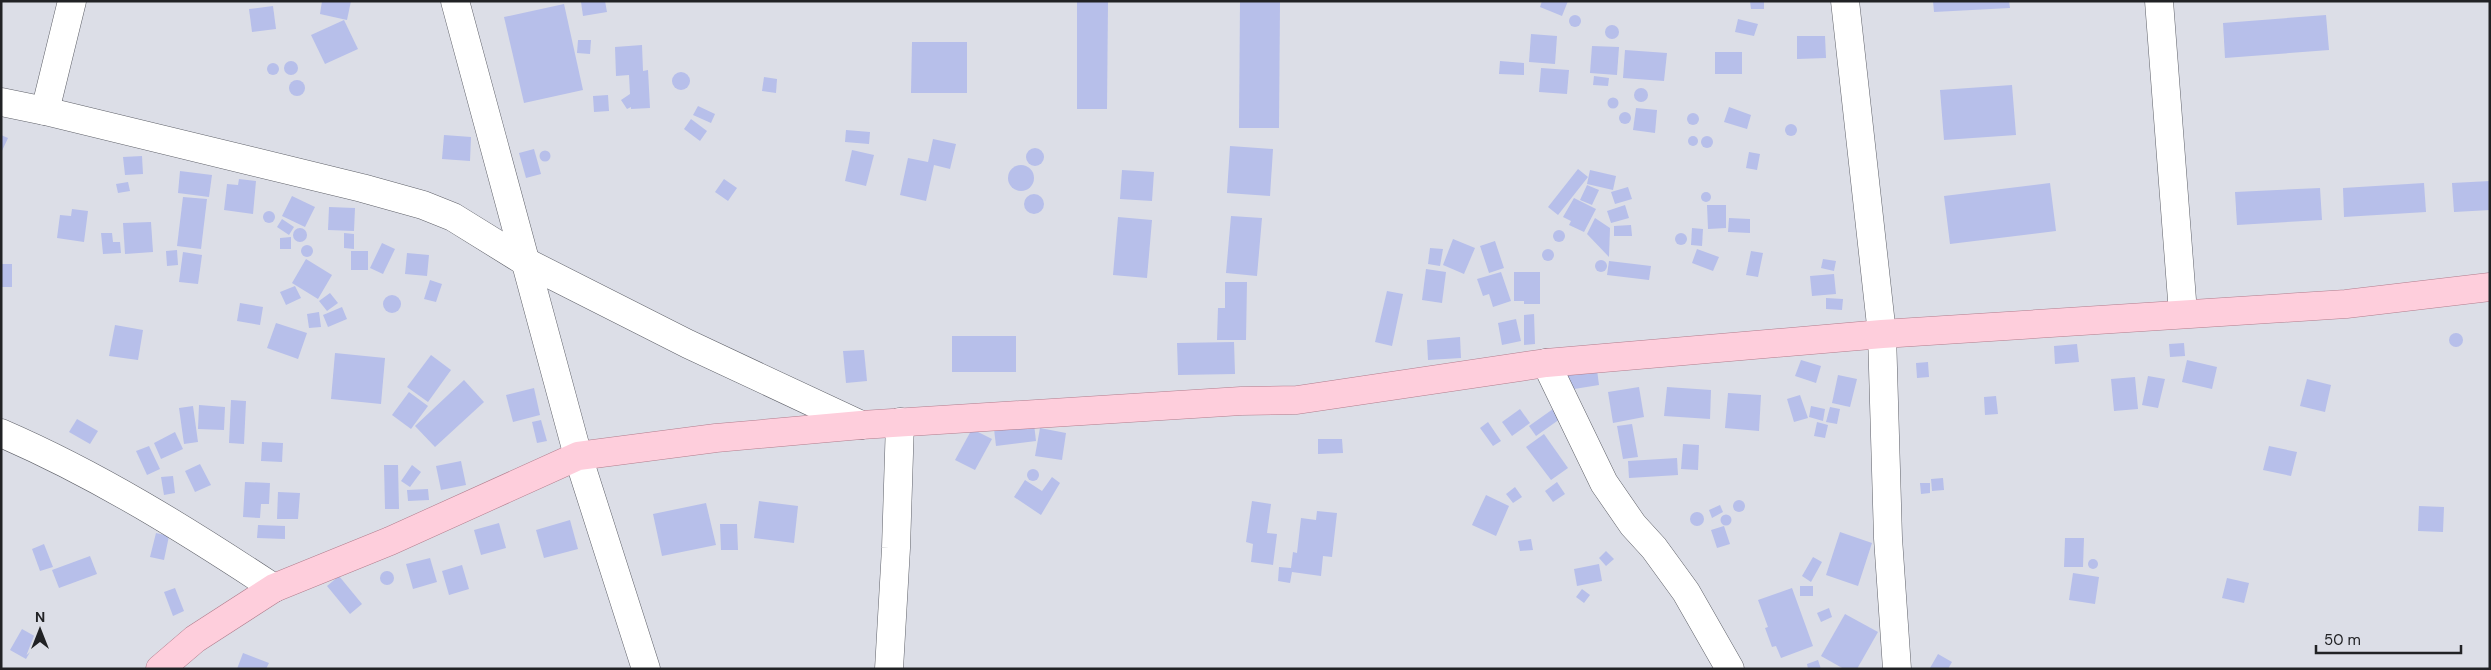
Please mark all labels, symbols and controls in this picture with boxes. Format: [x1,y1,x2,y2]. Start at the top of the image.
north arrow [15,605,65,655]
text: N [35,608,45,626]
scale bar [2316,622,2461,654]
text: 50 m [2324,630,2361,650]

